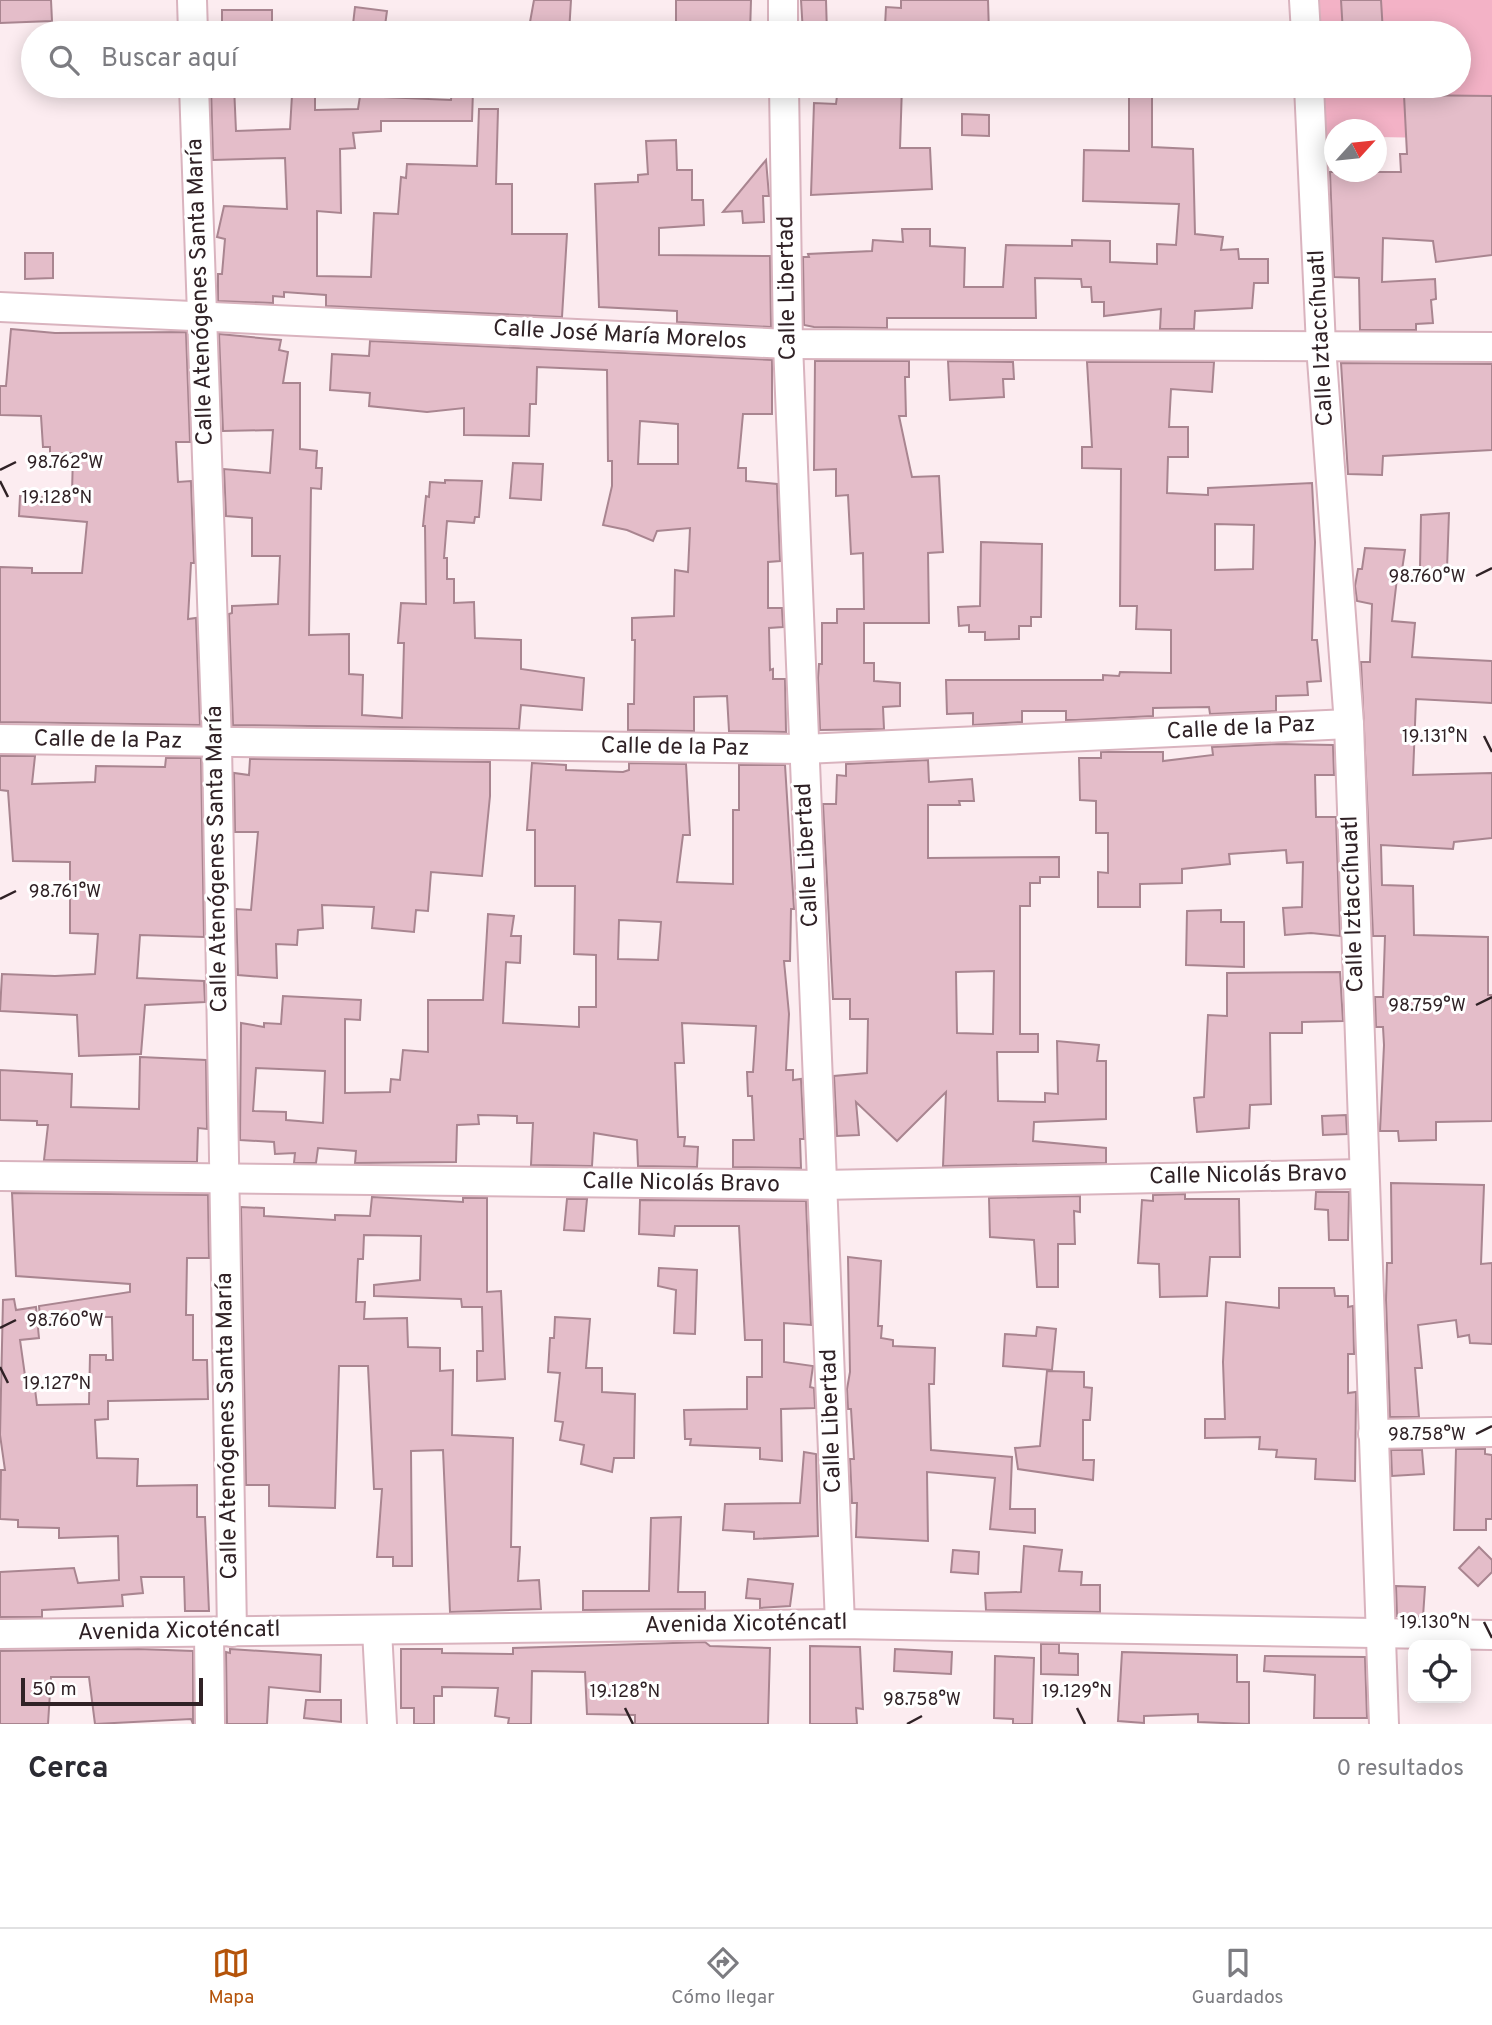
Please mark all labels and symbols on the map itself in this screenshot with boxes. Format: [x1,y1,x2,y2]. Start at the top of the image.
north arrow [1324,119,1387,182]
street label: Calle Atenógenes Santa María [181,138,221,446]
street label: Calle Libertad [772,215,804,361]
street label: Calle Iztaccíhuatl [1303,249,1341,427]
street label: Calle José María Morelos [492,315,748,357]
text: 98.762°W [27,452,103,475]
text: 19.128°N [22,487,92,510]
text: 98.760°W [1388,566,1466,589]
street label: Calle Atenógenes Santa María [201,705,235,1013]
street label: Calle de la Paz [1166,711,1316,747]
street label: Calle de la Paz [33,725,183,757]
text: 19.131°N [1402,726,1468,749]
street label: Calle de la Paz [600,732,750,764]
street label: Calle Libertad [790,782,826,928]
street label: Calle Iztaccíhuatl [1336,815,1372,993]
text: 98.761°W [29,881,101,904]
text: 98.759°W [1388,995,1466,1018]
street label: Calle Nicolás Bravo [1149,1160,1347,1192]
street label: Calle Nicolás Bravo [582,1168,780,1200]
street label: Calle Atenógenes Santa María [211,1272,245,1580]
text: 98.760°W [26,1310,104,1333]
street label: Calle Libertad [815,1348,849,1494]
text: 19.127°N [23,1373,91,1396]
text: 98.758°W [1388,1424,1466,1447]
street label: Avenida Xicoténcatl [644,1609,848,1641]
text: 19.130°N [1400,1612,1470,1635]
street label: Avenida Xicoténcatl [77,1616,281,1648]
scale bar [21,1675,203,1707]
text: 19.128°N [590,1681,660,1704]
text: 19.129°N [1042,1681,1112,1704]
text: 98.758°W [883,1689,961,1712]

